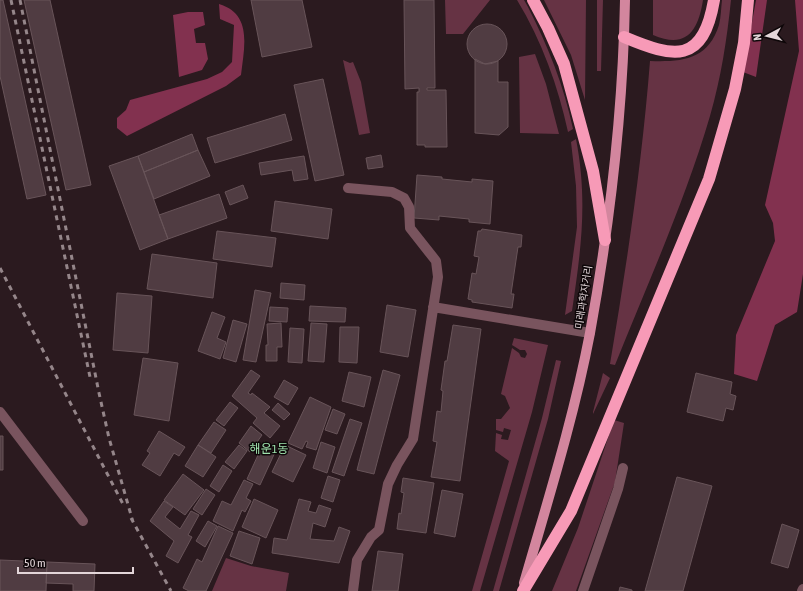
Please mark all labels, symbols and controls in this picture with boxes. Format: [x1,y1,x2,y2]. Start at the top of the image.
north arrow [747,16,787,56]
text: N [751,33,763,41]
street label: 미래과학자거리 [573,264,594,330]
district label: 해운1동 [250,442,288,456]
scale bar [18,549,133,575]
text: 50 m [24,556,46,570]

